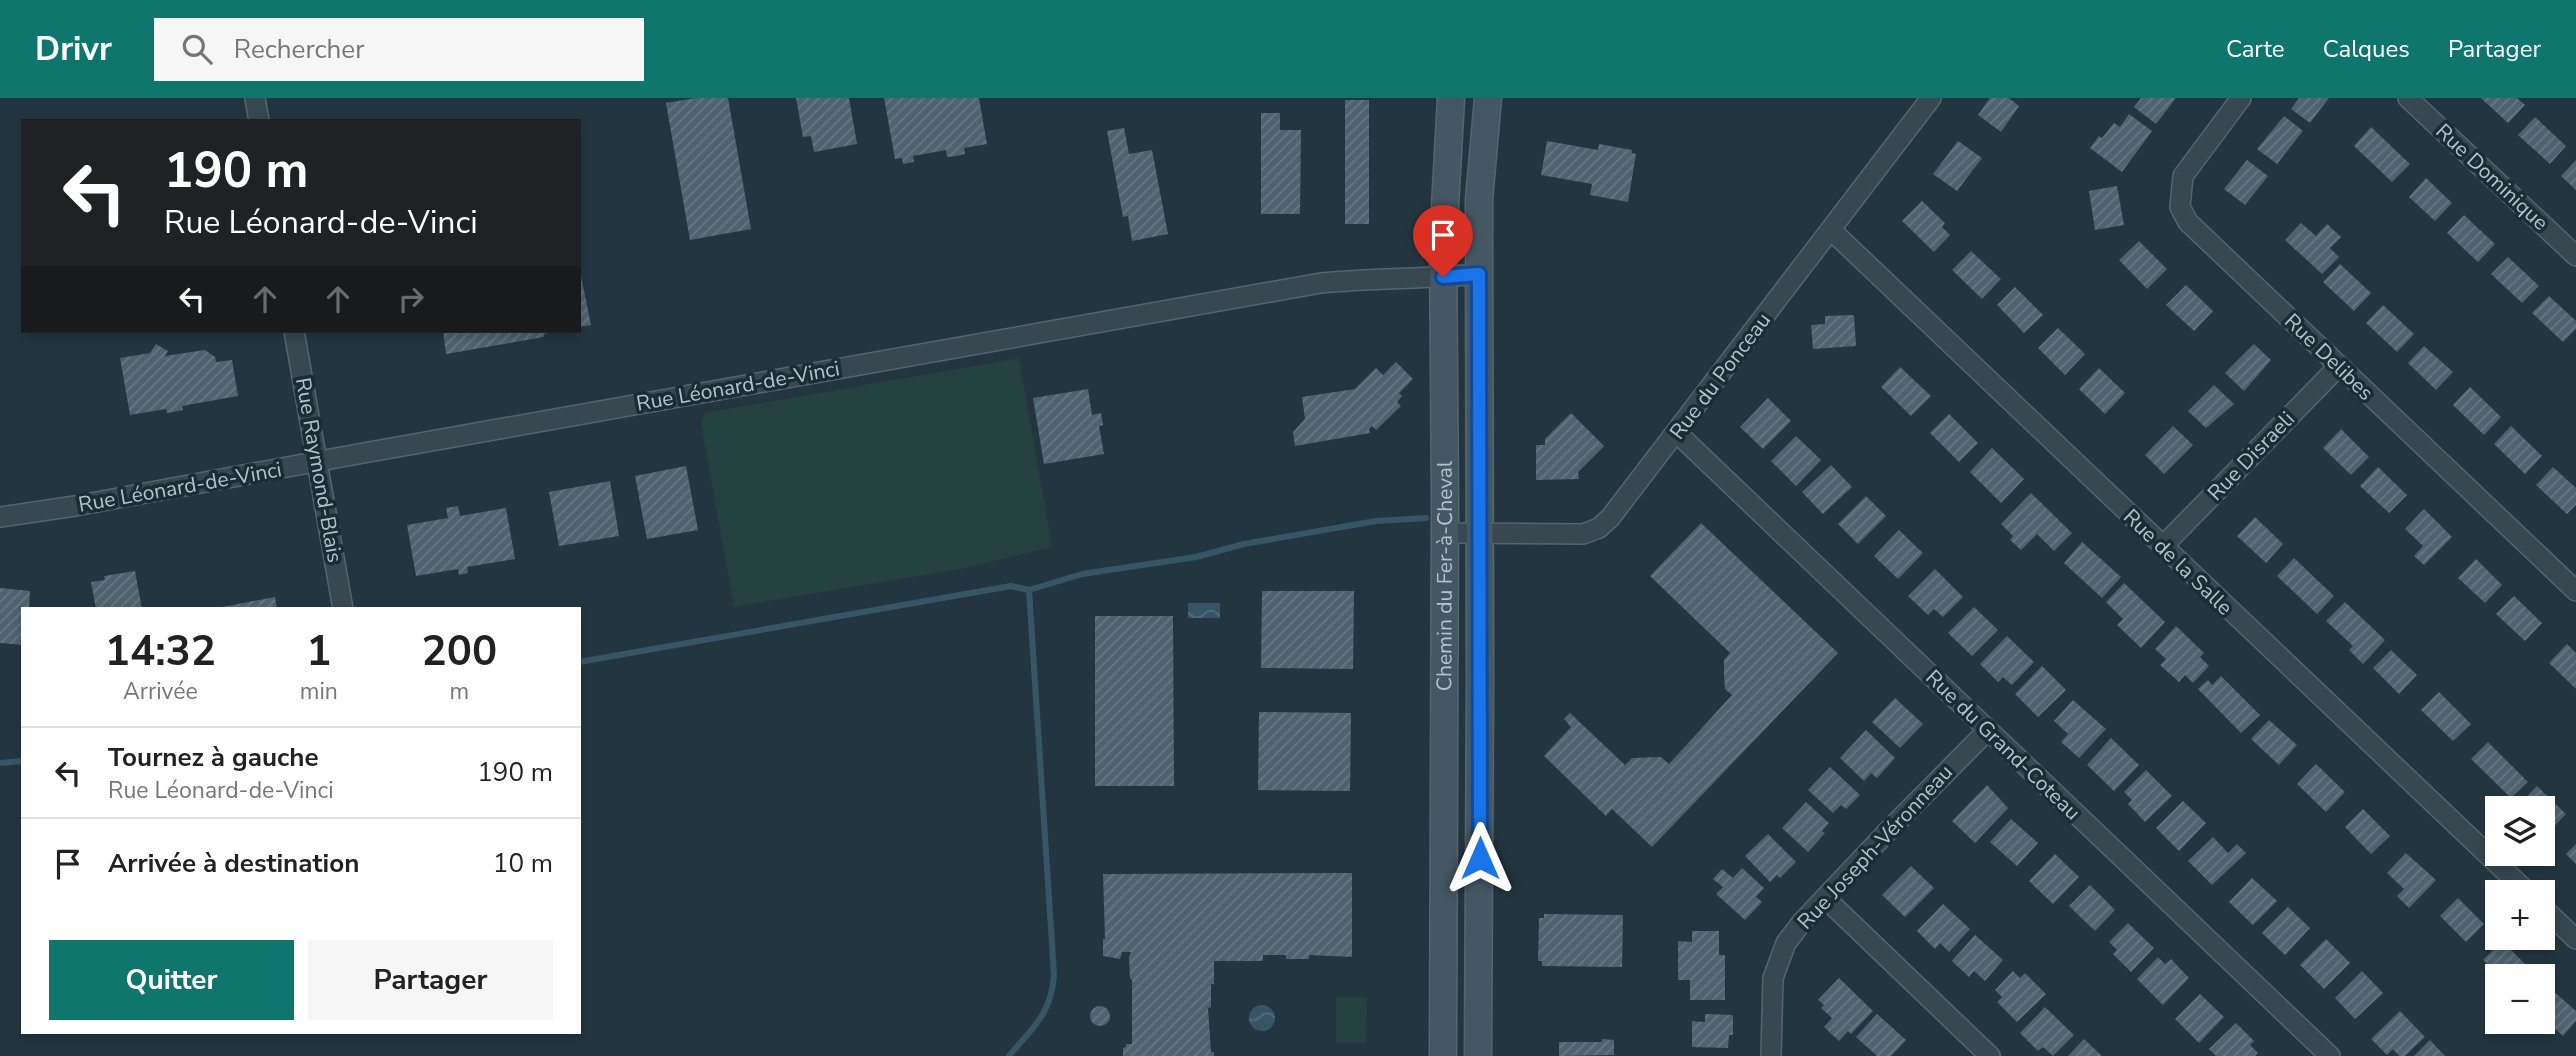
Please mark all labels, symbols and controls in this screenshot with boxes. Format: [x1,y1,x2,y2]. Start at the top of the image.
search box [154,18,644,81]
text: Drivr [35,27,112,72]
icon: search [178,30,216,68]
text: Rechercher [234,32,364,67]
text: Carte [2226,33,2285,65]
text: Calques [2323,33,2410,65]
text: Partager [2448,33,2541,65]
street label: Rue Dominique [2430,117,2554,237]
text: 190 m [164,137,308,204]
icon: left [49,147,140,238]
text: Rue Léonard-de-Vinci [164,201,478,244]
pin [1413,205,1473,277]
icon: arrive [1424,216,1462,254]
icon: left [173,280,211,318]
icon: ahead [246,280,284,318]
icon: ahead [319,280,357,318]
icon: right [392,280,430,318]
street label: Rue du Ponceau [1663,307,1777,445]
street label: Rue Delibes [2278,307,2380,407]
street label: Rue Léonard-de-Vinci [634,354,842,418]
street label: Rue Raymond-Blais [289,375,349,565]
street label: Rue Disraeli [2201,405,2301,507]
street label: Rue Léonard-de-Vinci [76,455,284,519]
street label: Chemin du Fer-à-Cheval [1430,460,1459,691]
street label: Rue de la Salle [2117,503,2239,621]
text: 14:32 [105,623,216,680]
text: 1 [306,623,331,680]
text: 200 [422,623,497,680]
street label: Rue du Grand-Coteau [1920,664,2086,826]
text: Arrivée [123,676,198,707]
text: min [300,676,338,707]
text: m [450,676,469,707]
text: Tournez à gauche [108,740,319,775]
icon: left [49,754,87,792]
text: 190 m [477,755,553,790]
street label: Rue Joseph-Véronneau [1791,759,1959,935]
text: Rue Léonard-de-Vinci [108,775,333,806]
map controls [2485,796,2555,1034]
button: layers [2485,796,2555,866]
position arrow [1443,821,1517,895]
icon: arrive [49,845,87,883]
text: Arrivée à destination [108,846,359,881]
text: 10 m [493,846,553,881]
button: + [2485,880,2555,950]
button: Quitter [49,940,294,1020]
button: Partager [308,940,553,1020]
button: − [2485,964,2555,1034]

